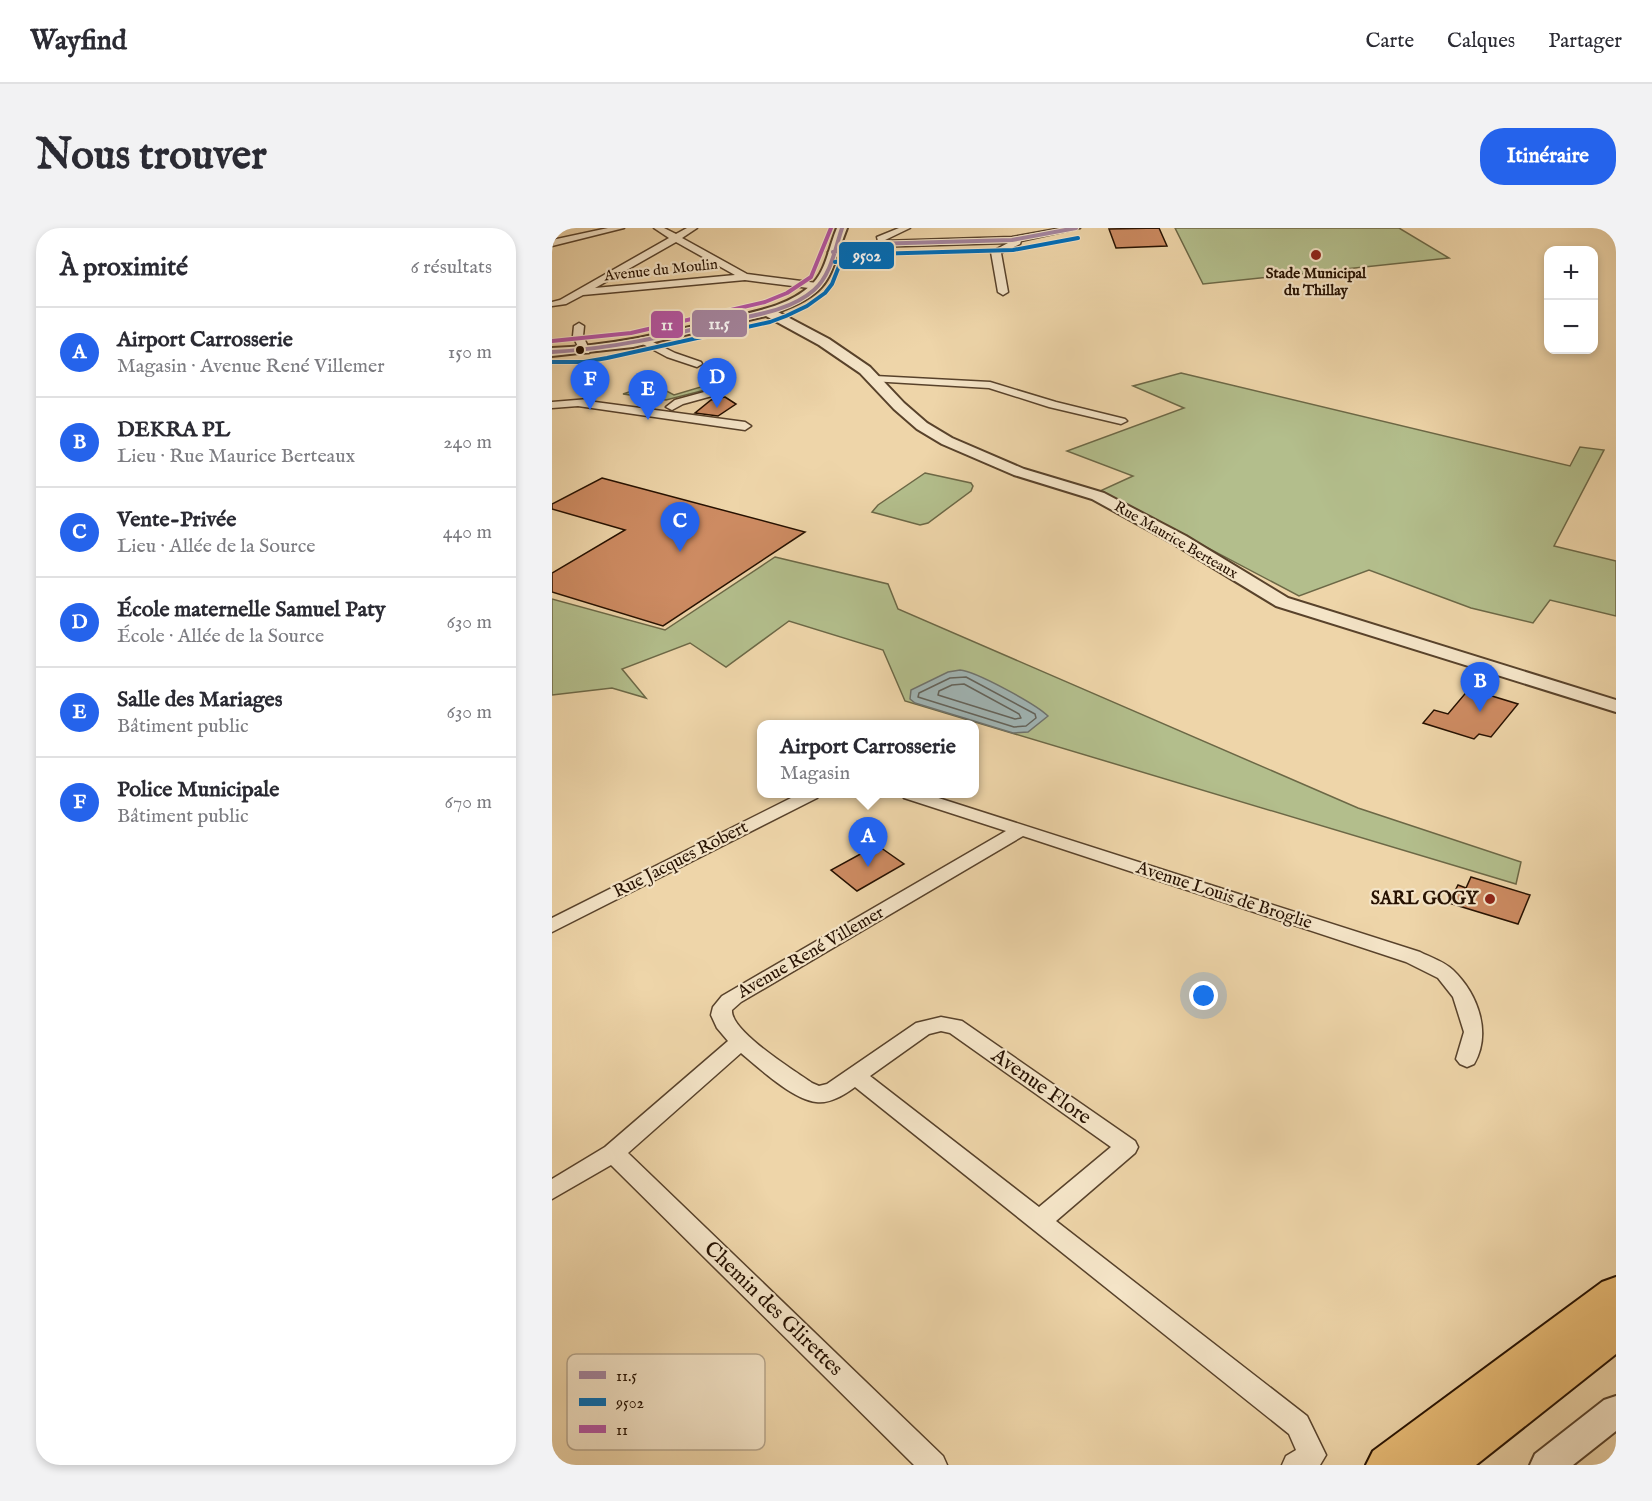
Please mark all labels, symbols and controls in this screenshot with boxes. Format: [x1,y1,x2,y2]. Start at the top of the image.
text: Wayfind [30,24,127,59]
text: Carte [1365,28,1414,55]
text: Calques [1447,28,1515,55]
text: Partager [1548,28,1622,55]
button: Itinéraire [1480,128,1616,185]
text: Nous trouver [36,130,267,183]
line badge: 9502 [838,241,895,270]
map controls [1544,246,1598,354]
button: + [1544,246,1598,300]
text: 9502 [852,247,882,267]
marker: Stade Municipal du Thillay [1309,248,1323,262]
text: À proximité [60,251,188,284]
text: 6 résultats [410,255,492,280]
street label: Avenue du Moulin [602,255,719,286]
place label: Stade Municipal du Thillay [1266,264,1367,300]
button: − [1544,300,1598,354]
line badge: 11.5 [691,309,748,338]
line badge: 11 [650,310,684,339]
text: 11.5 [708,315,730,335]
text: 11 [661,316,673,336]
text: Airport Carrosserie [117,326,293,354]
text: A [73,340,86,365]
text: 150 m [448,340,492,365]
unlabelled marker [574,344,586,356]
text: Magasin · Avenue René Villemer [117,354,384,379]
pin: D [698,358,736,408]
pin: F [570,360,609,410]
pin: E [628,370,668,420]
text: DEKRA PL [117,416,230,444]
text: B [73,430,86,455]
text: 240 m [443,430,492,455]
text: Lieu · Rue Maurice Berteaux [117,444,355,469]
street label: Rue Maurice Berteaux [1111,497,1242,583]
pin: C [660,502,700,552]
text: Vente-Privée [117,506,236,534]
text: C [72,520,87,545]
text: 440 m [443,520,492,545]
text: Lieu · Allée de la Source [117,534,315,559]
text: École maternelle Samuel Paty [117,596,386,624]
text: D [71,610,88,635]
text: 630 m [446,610,492,635]
text: École · Allée de la Source [117,624,324,649]
pin: B [1460,662,1500,712]
text: Salle des Mariages [117,686,282,714]
text: E [73,700,86,725]
text: 630 m [446,700,492,725]
text: Bâtiment public [117,714,249,739]
popup [757,720,979,798]
text: Airport Carrosserie [780,733,956,761]
text: Magasin [780,761,850,786]
text: Police Municipale [117,776,279,804]
text: F [73,790,86,815]
text: 670 m [445,790,492,815]
text: Bâtiment public [117,804,249,829]
street label: Rue Jacques Robert [610,816,752,904]
pin: A [848,818,888,867]
street label: Avenue Louis de Broglie [1132,856,1315,935]
place label: SARL GOGY [1371,888,1480,911]
marker: SARL GOGY [1483,892,1497,906]
street label: Avenue René Villemer [733,901,889,1005]
your location [1189,981,1218,1010]
street label: Avenue Flore [985,1042,1097,1132]
street label: Chemin des Glirettes [698,1236,848,1382]
legend [567,1354,765,1450]
text: 11.5 [616,1367,637,1387]
text: 9502 [615,1394,644,1414]
text: 11 [616,1421,628,1441]

